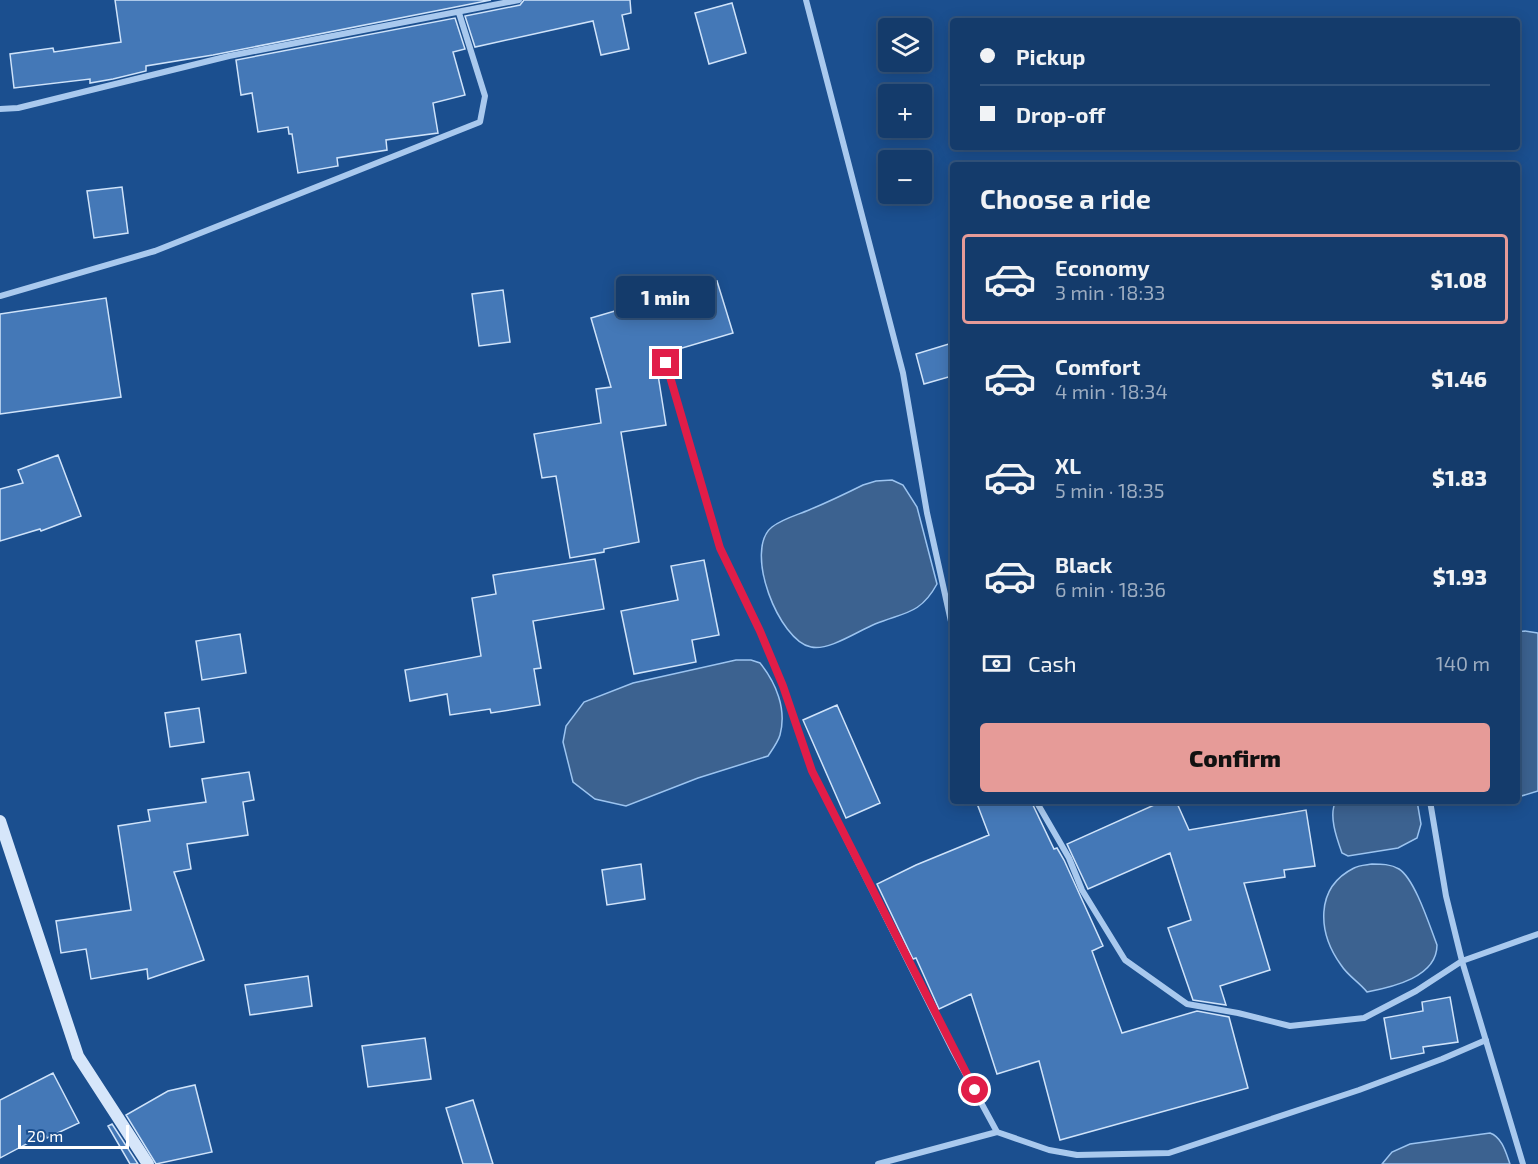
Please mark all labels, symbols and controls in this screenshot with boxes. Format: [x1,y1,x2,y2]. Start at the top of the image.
map controls [878,18,932,204]
button: layers [878,18,932,72]
text: Pickup [1016,43,1085,69]
button: + [878,84,932,138]
text: Drop-off [1016,101,1105,127]
button: − [878,150,932,204]
text: Choose a ride [980,182,1151,214]
icon: car [983,252,1037,306]
text: Economy [1055,254,1150,280]
text: $1.08 [1430,266,1487,292]
callout: 1 min [616,276,716,318]
text: 3 min · 18:33 [1055,280,1165,304]
text: 1 min [641,285,690,309]
route end [652,349,679,376]
icon: car [983,351,1037,405]
text: Comfort [1055,353,1140,379]
text: $1.46 [1431,365,1487,391]
text: 4 min · 18:34 [1055,379,1168,403]
icon: car [983,450,1037,504]
text: XL [1055,452,1081,478]
text: $1.83 [1432,464,1487,490]
text: 5 min · 18:35 [1055,478,1165,502]
icon: car [983,549,1037,603]
text: Black [1055,551,1112,577]
text: $1.93 [1433,563,1487,589]
text: 6 min · 18:36 [1055,577,1166,601]
icon: cash [980,647,1013,680]
text: Cash [1028,650,1077,676]
text: 140 m [1436,651,1490,675]
button: Confirm [980,723,1490,792]
route start [961,1076,988,1103]
scale bar [18,1122,129,1150]
text: 20 m [27,1126,63,1145]

